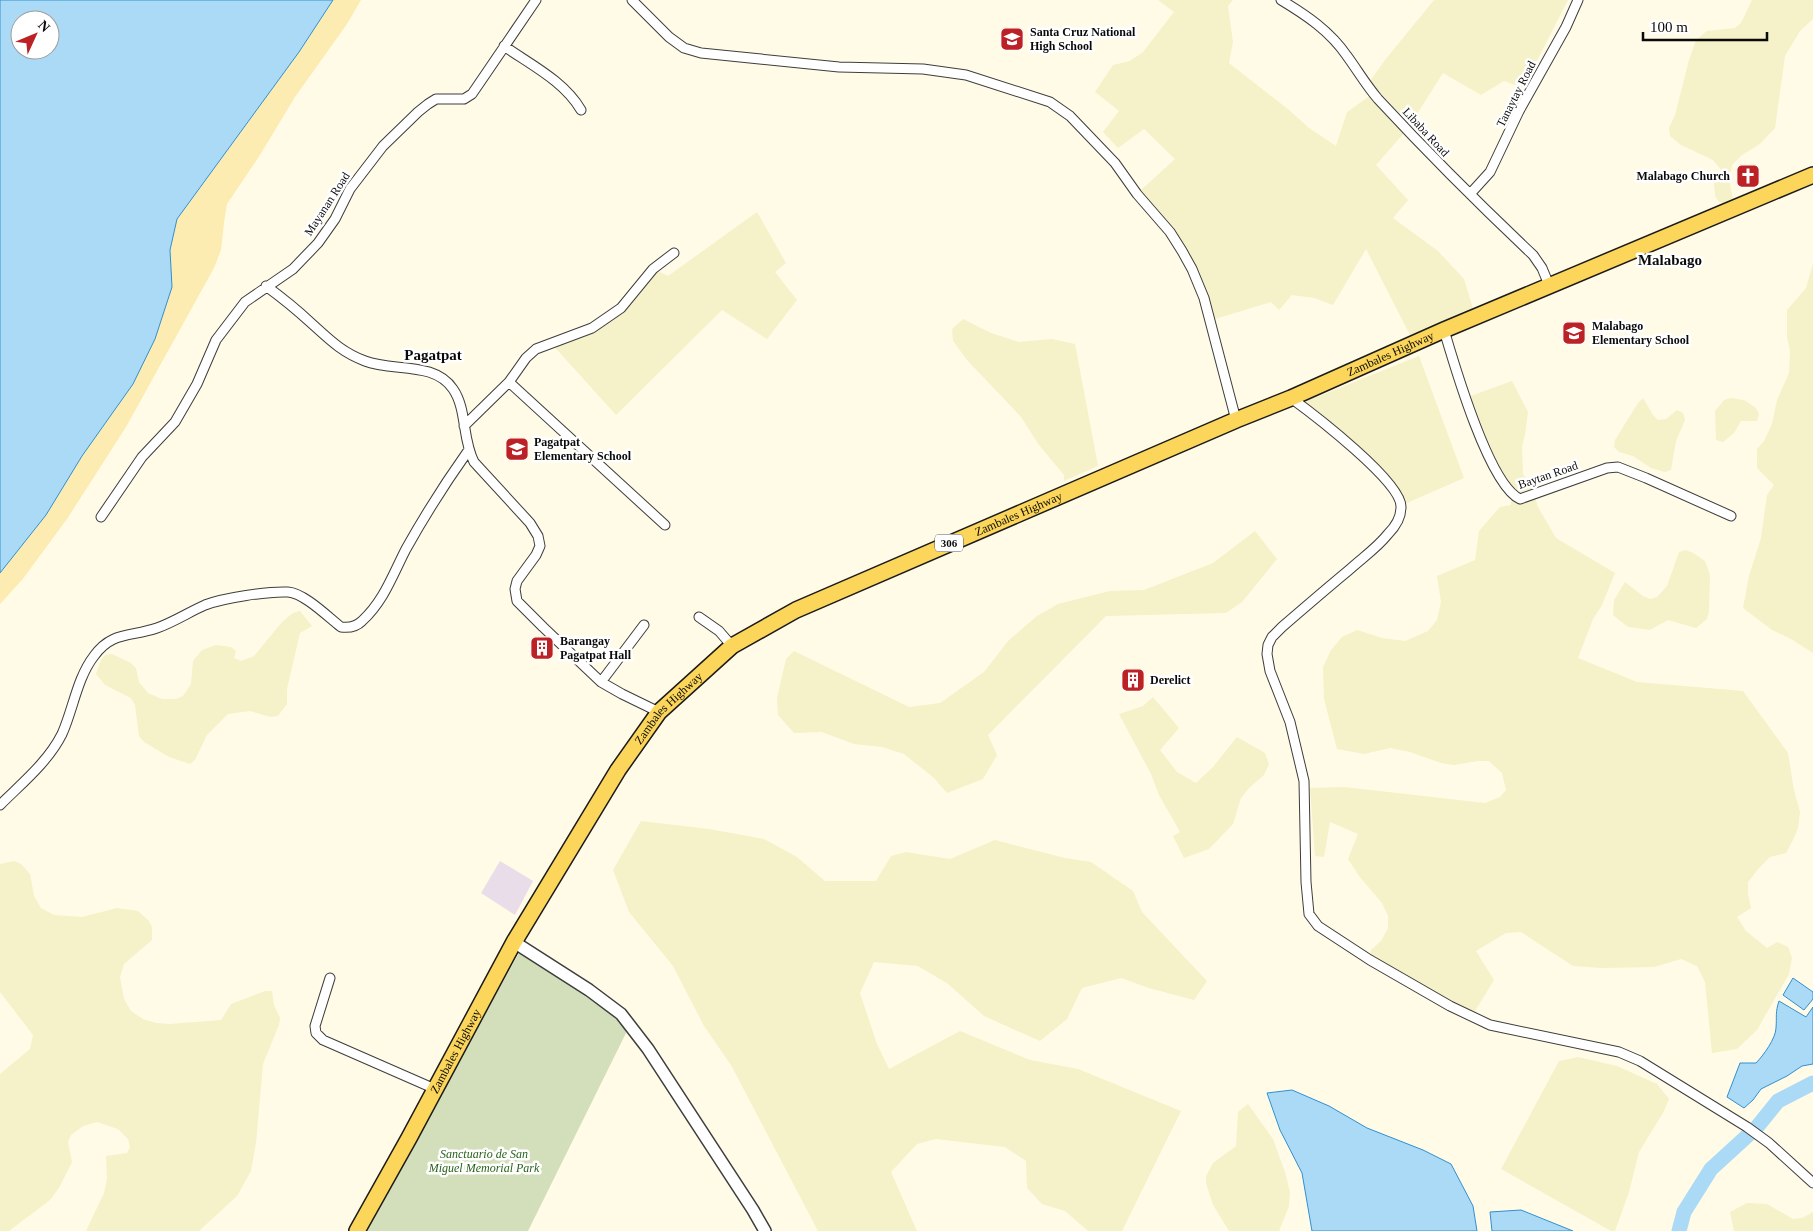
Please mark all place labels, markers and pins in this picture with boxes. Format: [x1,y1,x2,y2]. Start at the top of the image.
place label: Santa Cruz National High School [1030,25,1136,53]
school or university icon: Santa Cruz National High School [999,26,1025,52]
church icon: Malabago Church [1735,163,1761,189]
place label: Malabago Church [1637,169,1730,183]
place label: Malabago Elementary School [1592,319,1690,347]
school or university icon: Malabago Elementary School [1561,320,1587,346]
place label: Pagatpat Elementary School [534,435,632,463]
school or university icon: Pagatpat Elementary School [504,436,530,462]
place label: Barangay Pagatpat Hall [560,634,632,662]
building icon: Barangay Pagatpat Hall [529,635,555,661]
building icon: Derelict [1120,667,1146,693]
place label: Derelict [1150,673,1190,687]

